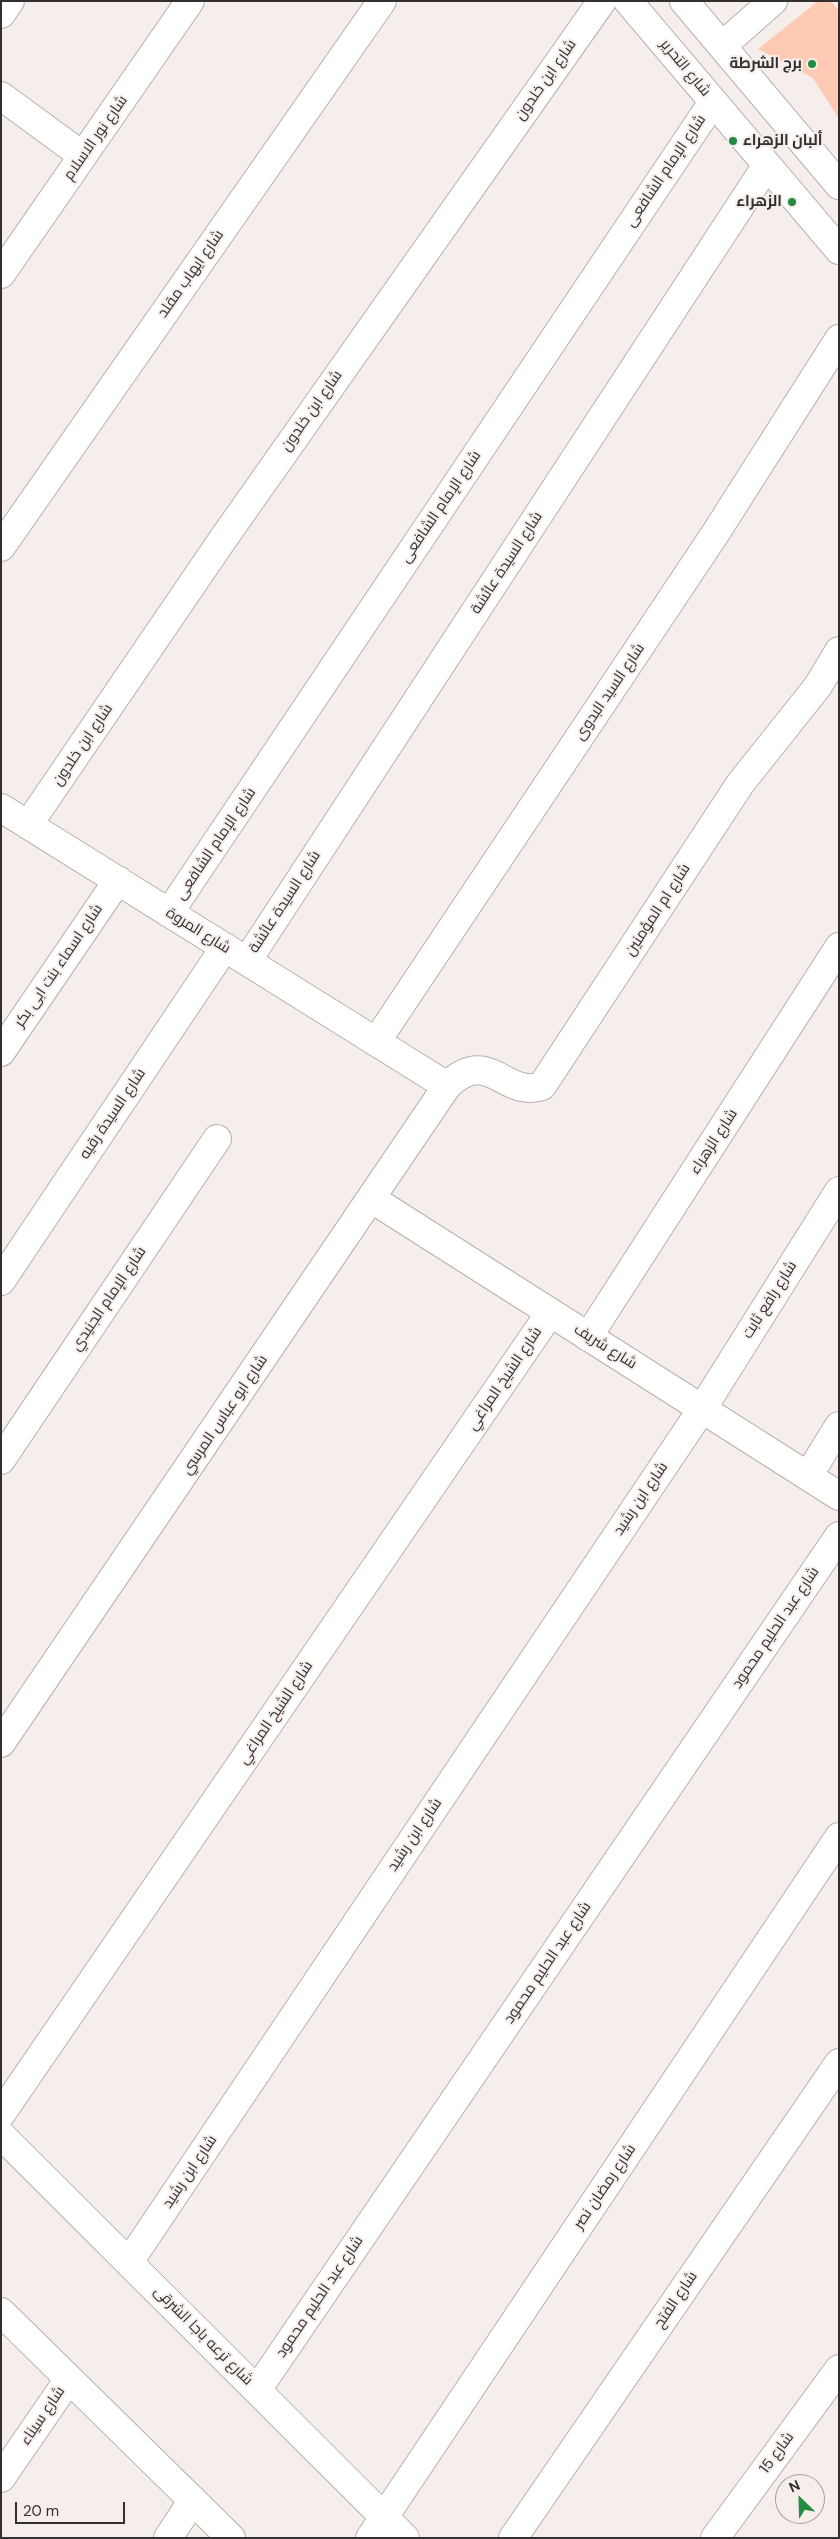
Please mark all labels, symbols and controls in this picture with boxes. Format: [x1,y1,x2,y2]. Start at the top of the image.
street label: شارع ابن خلدون [511,36,581,124]
street label: شارع التحرير [656,36,714,100]
place label: برج الشرطة [730,55,802,73]
marker: برج الشرطة [806,58,818,70]
street label: شارع نور الاسلام [60,92,132,184]
street label: شارع الإمام الشافعى [622,111,710,231]
place label: ألبان الزهراء [743,132,822,150]
marker: ألبان الزهراء [727,135,739,147]
place label: الزهراء [736,193,782,211]
marker: الزهراء [786,196,798,208]
street label: شارع ايهاب مقلد [154,227,228,321]
street label: شارع ابن خلدون [277,367,347,455]
street label: شارع الإمام الشافعى [397,447,485,567]
street label: شارع السيدة عائشة [467,509,547,617]
street label: شارع السيد البدوى [571,640,649,744]
street label: شارع ابن خلدون [49,701,117,789]
street label: شارع الإمام الشافعى [172,784,260,904]
street label: شارع السيدة عائشة [245,848,325,956]
street label: شارع ام المؤمنين [621,861,695,959]
street label: شارع اسماء بنت ابى بكر [11,901,107,1031]
street label: شارع المروة [162,904,234,958]
street label: شارع السيدة رقيه [76,1065,150,1163]
street label: شارع الزهراء [686,1106,742,1178]
street label: شارع الإمام الجنيدي [68,1244,150,1354]
street label: شارع رافع ثابت [739,1258,801,1342]
street label: شارع شريف [570,1321,640,1373]
street label: شارع الشيخ المراغي [464,1324,546,1434]
street label: شارع ابو عباس المرسي [178,1352,272,1478]
street label: شارع ابن رشيد [610,1459,672,1539]
street label: شارع عبد الحليم محمود [729,1564,823,1692]
street label: شارع الشيخ المراغي [235,1658,317,1768]
street label: شارع ابن رشيد [384,1795,446,1875]
street label: شارع عبد الحليم محمود [501,1899,595,2027]
street label: شارع ابن رشيد [159,2132,221,2212]
street label: شارع رمضان نصر [570,2141,640,2233]
street label: شارع عبد الحليم محمود [273,2233,367,2361]
street label: شارع الفتح [650,2268,702,2332]
street label: شارع ترعه باجا الشرقى [150,2283,256,2389]
street label: شارع سيناء [17,2383,69,2449]
street label: شارع 15 [756,2429,798,2477]
north arrow [775,2474,825,2524]
text: N [786,2476,803,2497]
scale bar [18,2492,128,2524]
text: 20 m [23,2501,59,2521]

